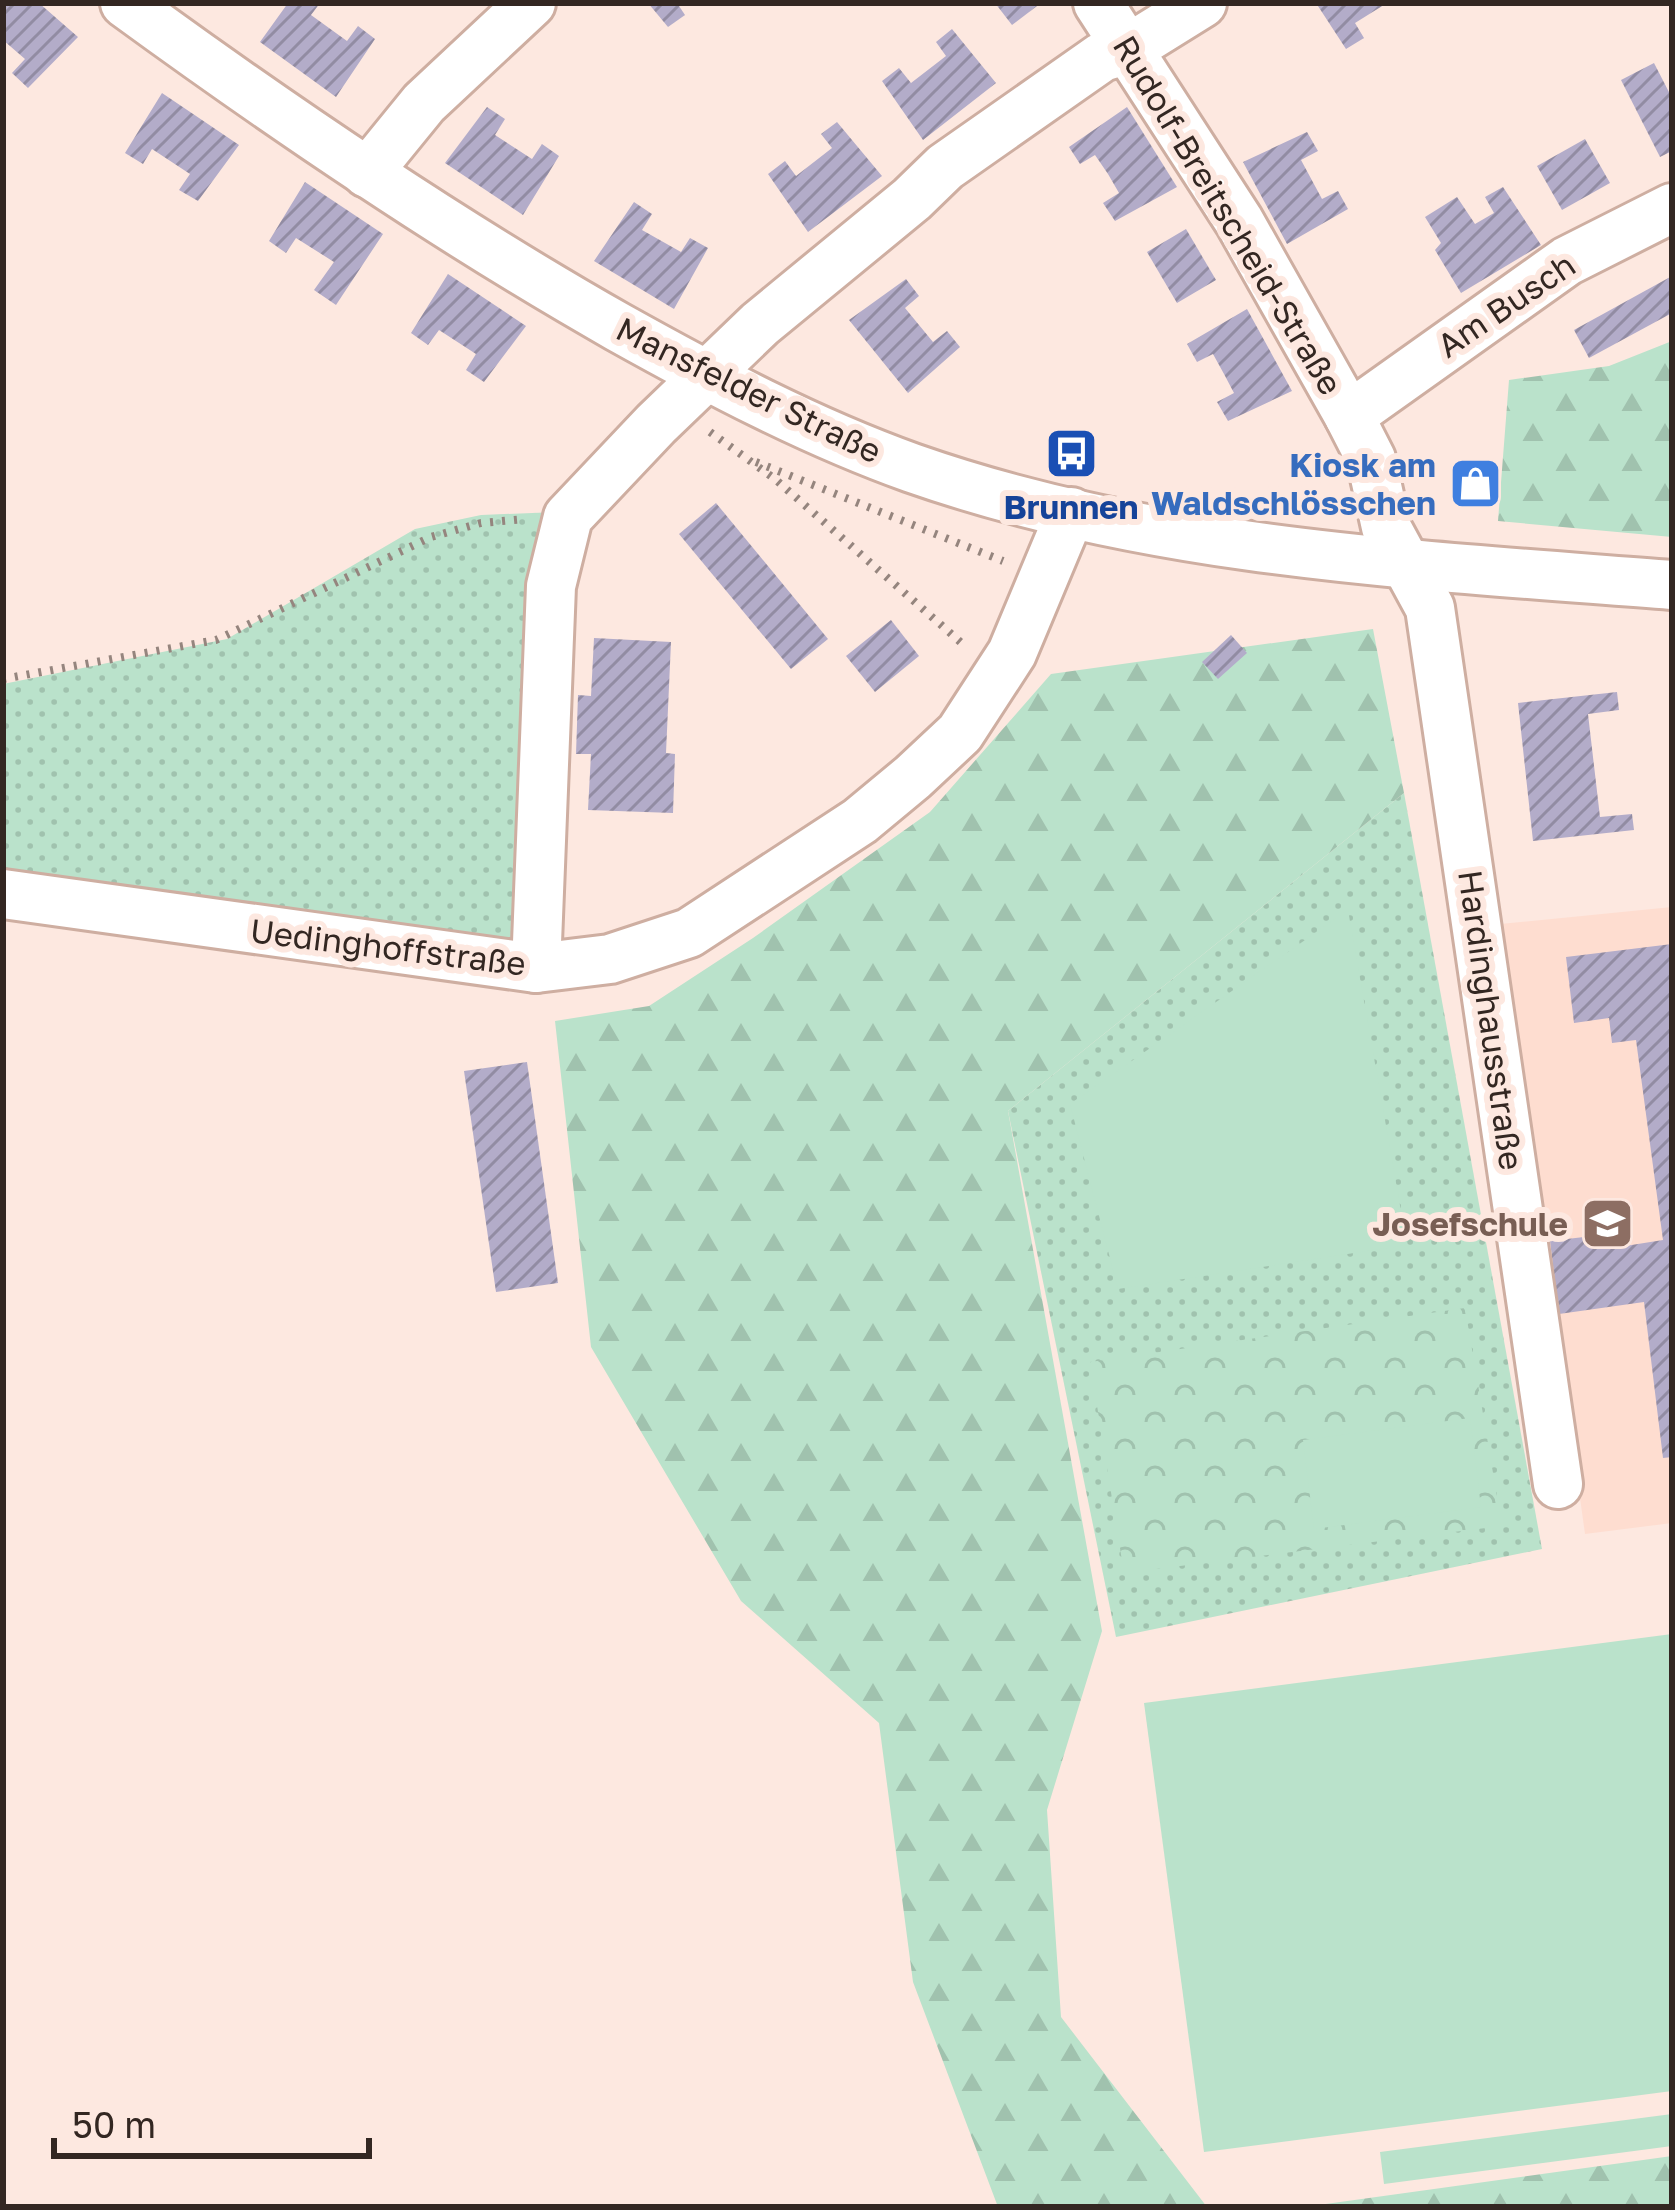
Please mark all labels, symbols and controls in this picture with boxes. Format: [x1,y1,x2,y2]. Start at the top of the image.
street label: Rudolf-Breitscheid-Straße [1106,28,1351,401]
street label: Am Busch [1430,244,1582,365]
street label: Mansfelder Straße [611,309,888,471]
bus stop icon: Brunnen [1043,425,1099,481]
place label: Kiosk am Waldschlösschen [1151,445,1436,522]
shop icon: Kiosk am Waldschlösschen [1447,456,1503,512]
place label: Brunnen [1003,487,1139,526]
street label: Hardinghausstraße [1451,867,1532,1172]
street label: Uedinghoffstraße [248,910,528,983]
school or university icon: Josefschule [1579,1196,1635,1252]
place label: Josefschule [1372,1204,1568,1243]
scale bar [54,2084,369,2158]
text: 50 m [72,2103,156,2146]

